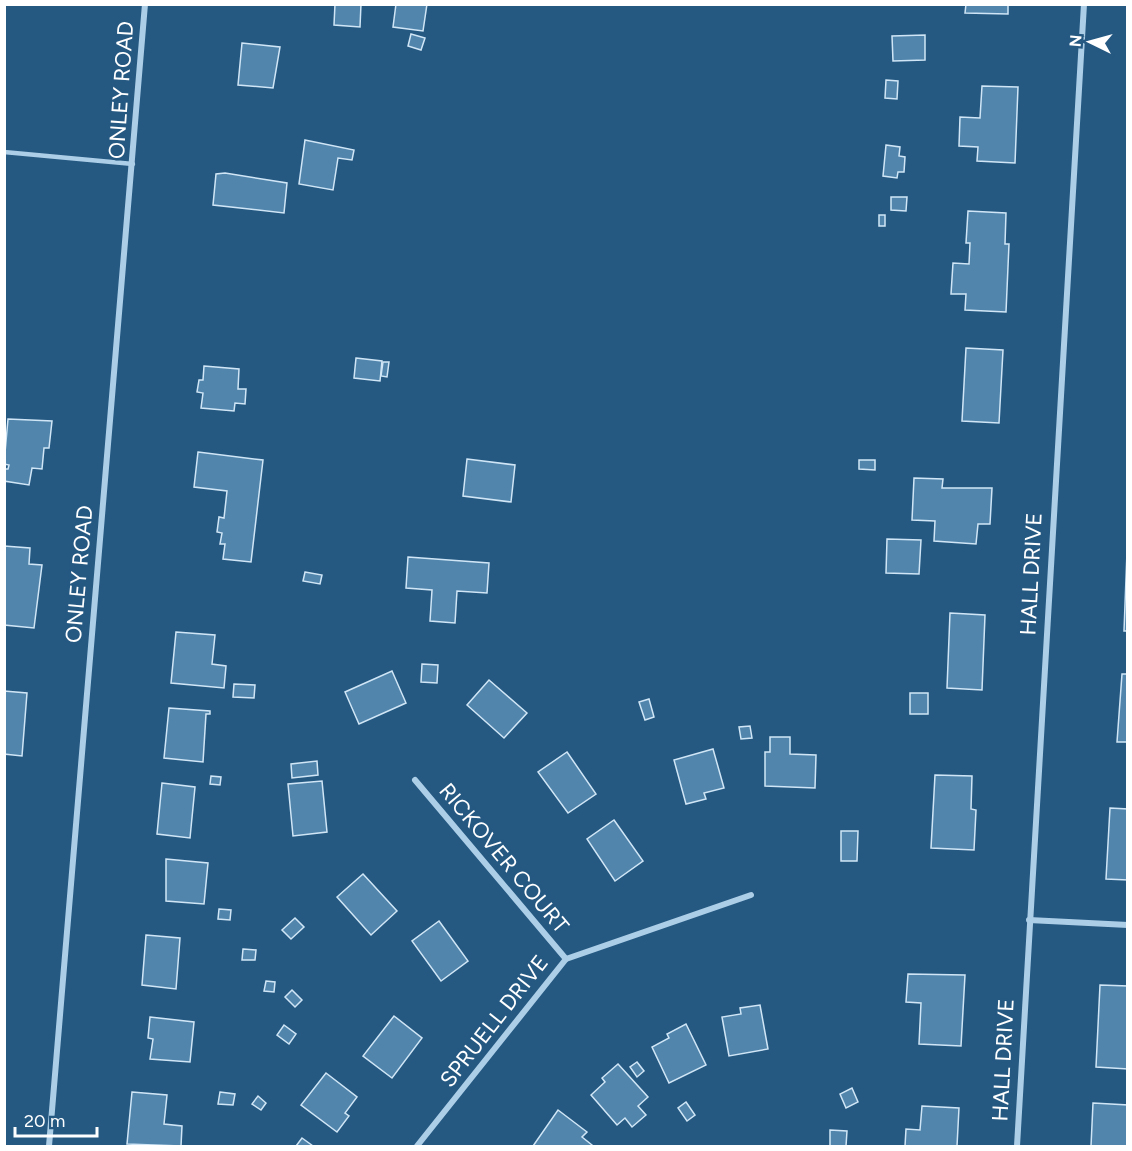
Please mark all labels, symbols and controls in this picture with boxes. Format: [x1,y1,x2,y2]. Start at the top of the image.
north arrow [1060,12,1120,72]
street label: ONLEY ROAD [103,20,139,160]
text: N [1066,34,1086,48]
street label: ONLEY ROAD [60,504,98,644]
street label: HALL DRIVE [1014,512,1048,636]
street label: RICKOVER COURT [433,777,575,939]
street label: SPRUELL DRIVE [434,950,554,1092]
street label: HALL DRIVE [986,998,1020,1122]
scale bar [15,1100,98,1138]
text: 20 m [24,1110,65,1132]

